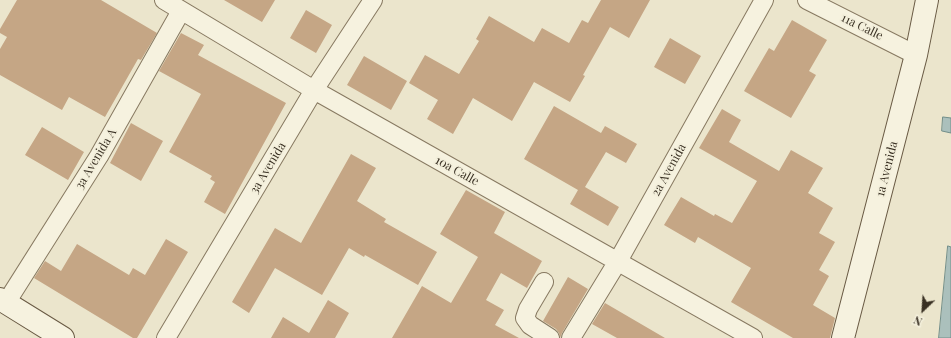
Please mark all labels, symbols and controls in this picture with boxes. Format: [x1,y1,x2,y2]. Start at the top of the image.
street label: 11a Calle [839,11,885,43]
street label: 3a Avenida A [72,126,120,192]
street label: 3a Avenida [247,140,289,196]
street label: 1a Avenida [873,140,901,198]
street label: 2a Avenida [649,141,689,199]
street label: 10a Calle [433,153,481,189]
north arrow [903,290,943,330]
text: N [911,313,924,330]

